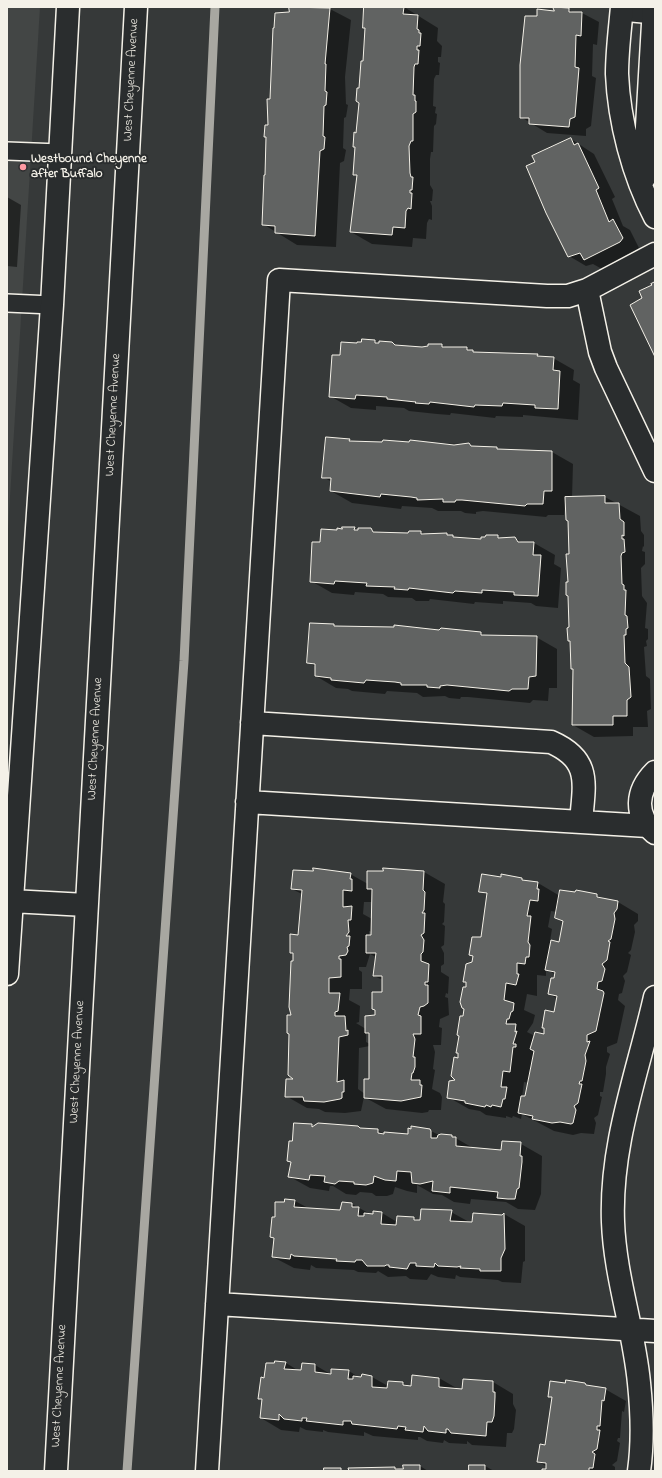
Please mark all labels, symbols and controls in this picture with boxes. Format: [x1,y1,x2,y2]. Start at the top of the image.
street label: West Cheyenne Avenue [121,18,143,142]
place label: Westbound Cheyenne after Buffalo [31,152,147,183]
marker: Westbound Cheyenne after Buffalo [18,162,28,172]
street label: West Cheyenne Avenue [103,353,125,477]
street label: West Cheyenne Avenue [85,677,107,801]
street label: West Cheyenne Avenue [67,1000,89,1124]
street label: West Cheyenne Avenue [49,1324,71,1448]

